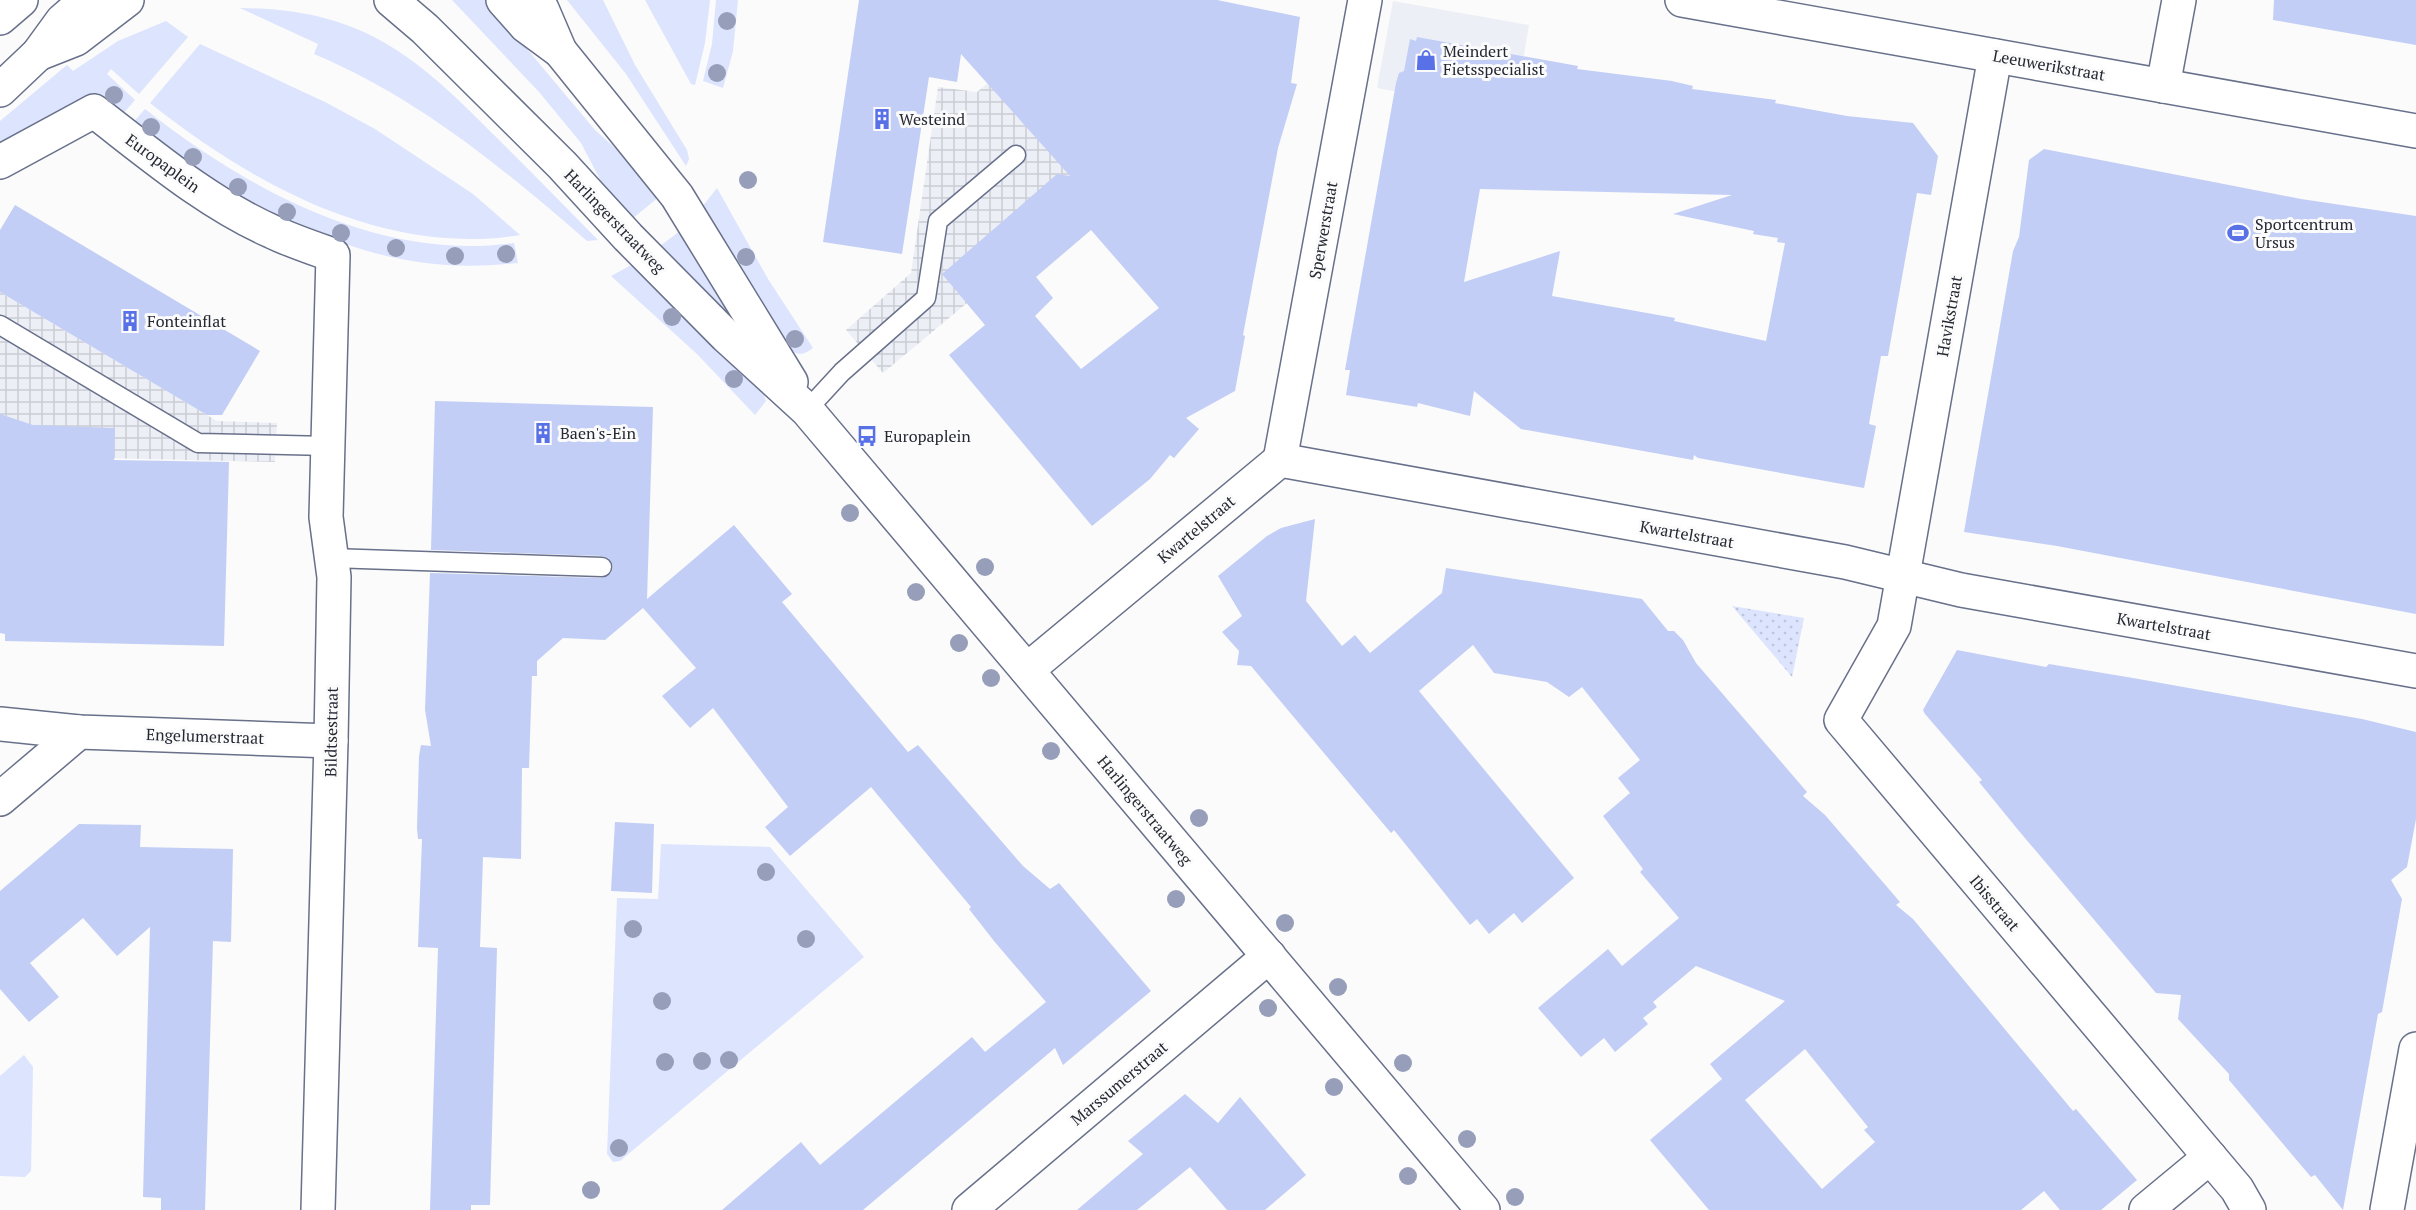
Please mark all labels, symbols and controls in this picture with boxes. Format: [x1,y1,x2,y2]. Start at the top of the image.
place label: Meindert Fietsspecialist [1443,40,1544,80]
street label: Leeuwerikstraat [1991,44,2107,86]
shop icon: Meindert Fietsspecialist [1414,48,1438,72]
building icon: Westeind [870,107,894,131]
place label: Westeind [899,108,965,130]
street label: Europaplein [121,129,205,198]
street label: Harlingerstraatweg [560,164,671,278]
street label: Sperwerstraat [1304,179,1342,281]
place label: Sportcentrum Ursus [2255,213,2354,253]
sports icon: Sportcentrum Ursus [2226,221,2250,245]
street label: Havikstraat [1931,274,1967,358]
building icon: Fonteinflat [118,309,142,333]
place label: Fonteinflat [147,310,226,332]
building icon: Baen's-Ein [531,421,555,445]
place label: Baen's-Ein [560,422,636,444]
bus stop icon: Europaplein [855,424,879,448]
place label: Europaplein [884,425,971,447]
street label: Kwartelstraat [1152,490,1240,568]
street label: Kwartelstraat [1638,515,1736,553]
street label: Kwartelstraat [2115,607,2213,645]
street label: Bildtsestraat [319,687,343,777]
street label: Engelumerstraat [145,723,265,749]
street label: Harlingerstraatweg [1093,751,1198,870]
street label: Ibisstraat [1965,870,2025,936]
street label: Marssumerstraat [1066,1036,1172,1130]

